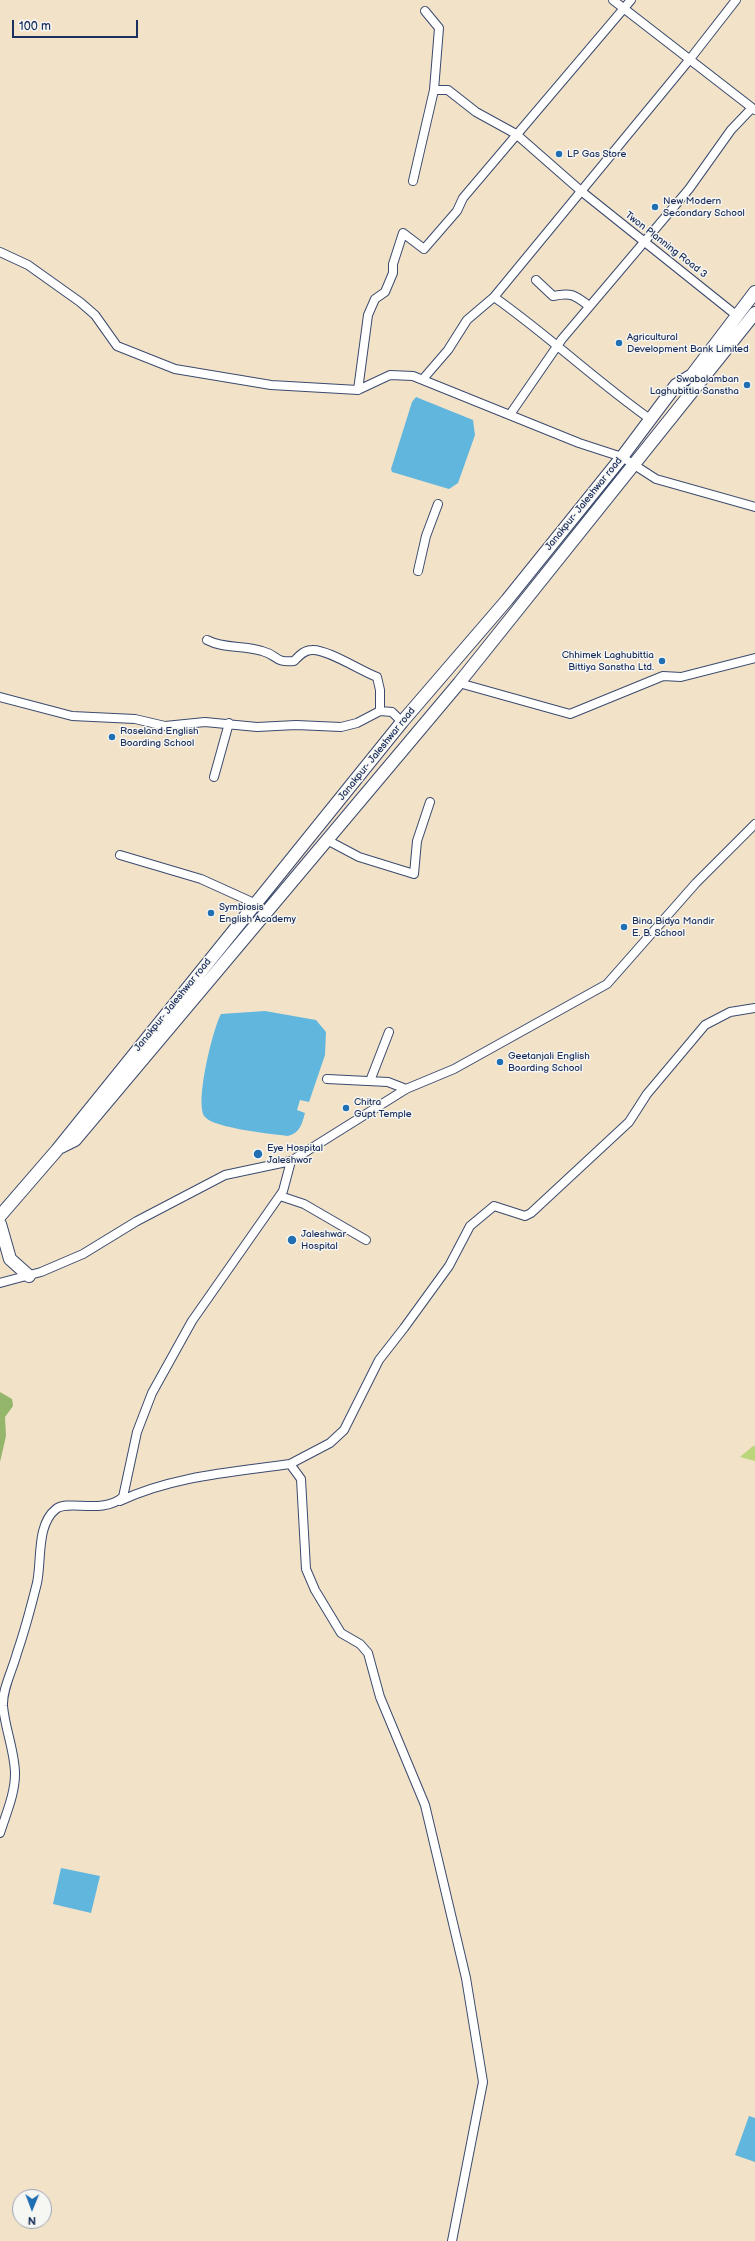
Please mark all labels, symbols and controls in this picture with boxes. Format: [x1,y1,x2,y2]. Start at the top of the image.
scale bar [14,12,140,38]
text: 100 m [19,19,51,34]
place label: LP Gas Store [567,148,626,160]
marker: LP Gas Store [554,149,564,159]
place label: New Modern Secondary School [663,195,745,218]
marker: New Modern Secondary School [650,202,660,212]
street label: Twon Planning Road 3 [623,209,709,281]
place label: Agricultural Development Bank Limited [627,331,749,354]
marker: Agricultural Development Bank Limited [614,338,624,348]
place label: Swabalamban Laghubittia Sanstha [650,373,739,396]
marker: Swabalamban Laghubittia Sanstha [742,380,752,390]
street label: Janakpur- Jaleshwar road [543,455,625,553]
place label: Chhimek Laghubittia Bittiya Sanstha Ltd. [562,649,654,672]
marker: Chhimek Laghubittia Bittiya Sanstha Ltd. [657,656,667,666]
street label: Janakpur- Jaleshwar road [336,705,418,803]
place label: Roseland English Boarding School [120,725,199,748]
marker: Roseland English Boarding School [107,732,117,742]
place label: Symbiosis English Academy [219,901,296,924]
marker: Symbiosis English Academy [206,908,216,918]
place label: Bina Bidya Mandir E. B. School [632,915,714,938]
marker: Bina Bidya Mandir E. B. School [619,922,629,932]
street label: Janakpur- Jaleshwar road [132,956,214,1054]
place label: Geetanjali English Boarding School [508,1050,590,1074]
marker: Geetanjali English Boarding School [495,1057,505,1067]
place label: Chitra Gupt Temple [354,1096,412,1120]
marker: Chitra Gupt Temple [341,1103,351,1113]
place label: Eye Hospital Jaleshwor [267,1142,323,1166]
marker: Eye Hospital Jaleshwor [252,1148,264,1160]
place label: Jaleshwar Hospital [301,1228,346,1252]
marker: Jaleshwar Hospital [286,1234,298,1246]
north arrow [12,2189,52,2229]
text: N [28,2214,36,2227]

